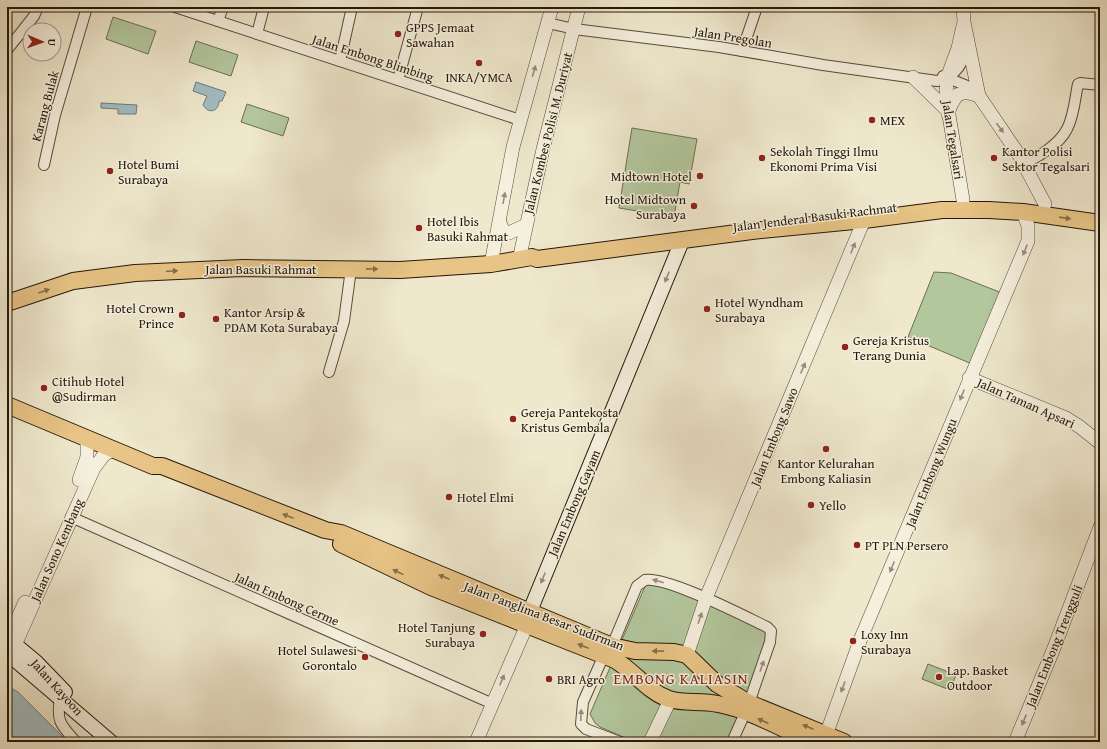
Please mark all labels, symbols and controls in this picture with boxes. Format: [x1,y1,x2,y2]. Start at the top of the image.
place label: GPPS Jemaat Sawahan [406,18,475,52]
street label: Jalan Pregolan [691,21,774,53]
north arrow [22,22,62,62]
street label: Jalan Embong Blimbing [308,29,437,87]
marker: GPPS Jemaat Sawahan [393,29,403,39]
text: U [44,38,60,47]
street label: Jalan Kombes Polisi M. Duriyat [518,50,577,218]
marker: INKA/YMCA [474,58,484,68]
one-way arrow [531,65,537,77]
street label: Karang Bulak [26,68,64,144]
place label: INKA/YMCA [445,68,513,87]
street label: Jalan Tegalsari [937,97,969,181]
place label: MEX [880,111,905,130]
marker: MEX [867,115,877,125]
one-way arrow [996,123,1004,134]
place label: Sekolah Tinggi Ilmu Ekonomi Prima Visi [770,142,878,176]
place label: Kantor Polisi Sektor Tegalsari [1002,142,1090,176]
marker: Sekolah Tinggi Ilmu Ekonomi Prima Visi [757,153,767,163]
marker: Kantor Polisi Sektor Tegalsari [989,153,999,163]
place label: Hotel Bumi Surabaya [118,155,179,189]
marker: Hotel Bumi Surabaya [105,166,115,176]
place label: Midtown Hotel [611,167,692,186]
marker: Midtown Hotel [695,171,705,181]
place label: Hotel Midtown Surabaya [605,190,687,224]
one-way arrow [502,192,508,204]
street label: Jalan Jenderal Basuki Rachmat [730,197,899,237]
marker: Hotel Midtown Surabaya [689,201,699,211]
place label: Hotel Ibis Basuki Rahmat [427,212,509,246]
one-way arrow [1059,215,1071,221]
marker: Hotel Ibis Basuki Rahmat [414,223,424,233]
one-way arrow [850,242,856,254]
one-way arrow [1021,244,1027,256]
street label: Jalan Basuki Rahmat [203,260,317,279]
one-way arrow [366,266,379,272]
one-way arrow [166,267,178,274]
one-way arrow [663,271,669,283]
one-way arrow [38,287,50,293]
place label: Hotel Wyndham Surabaya [715,293,804,327]
place label: Hotel Crown Prince [106,299,175,333]
place label: Kantor Arsip & PDAM Kota Surabaya [224,303,339,337]
marker: Hotel Wyndham Surabaya [702,304,712,314]
marker: Hotel Crown Prince [177,310,187,320]
marker: Kantor Arsip & PDAM Kota Surabaya [211,314,221,324]
place label: Gereja Kristus Terang Dunia [853,331,929,365]
marker: Gereja Kristus Terang Dunia [840,342,850,352]
one-way arrow [800,362,806,374]
place label: Citihub Hotel @Sudirman [52,372,125,406]
street label: Jalan Taman Apsari [972,372,1078,433]
marker: Citihub Hotel @Sudirman [39,383,49,393]
street label: Jalan Embong Sawo [745,384,803,491]
one-way arrow [959,389,966,401]
place label: Gereja Pantekosta Kristus Gembala [521,403,619,437]
marker: Gereja Pantekosta Kristus Gembala [508,414,518,424]
street label: Jalan Embong Wungu [900,416,962,532]
marker: Kantor Kelurahan Embong Kaliasin [821,444,831,454]
street label: Jalan Embong Gayam [542,446,605,561]
place label: Kantor Kelurahan Embong Kaliasin [777,454,875,488]
place label: Hotel Elmi [457,488,514,507]
marker: Hotel Elmi [444,492,454,502]
street label: Jalan Sono Kembang [25,495,88,606]
place label: Yello [819,496,846,515]
marker: Yello [806,500,816,510]
one-way arrow [282,513,294,519]
place label: PT PLN Persero [865,536,949,555]
marker: PT PLN Persero [852,540,862,550]
one-way arrow [889,561,895,573]
street label: Jalan Embong Cerme [230,567,342,631]
one-way arrow [392,568,403,575]
one-way arrow [539,573,545,585]
one-way arrow [439,574,450,580]
street label: Jalan Panglima Besar Sudirman [459,576,628,656]
one-way arrow [652,578,664,584]
street label: Jalan Embong Trengguli [1020,582,1087,712]
one-way arrow [697,611,703,623]
place label: Hotel Tanjung Surabaya [398,618,476,652]
place label: Loxy Inn Surabaya [861,625,912,659]
marker: Hotel Tanjung Surabaya [478,629,488,639]
marker: Loxy Inn Surabaya [848,636,858,646]
place label: Hotel Sulawesi Gorontalo [278,641,357,675]
one-way arrow [576,643,588,649]
one-way arrow [651,648,664,654]
marker: Hotel Sulawesi Gorontalo [360,652,370,662]
street label: Jalan Kayoon [25,653,88,720]
one-way arrow [759,659,765,671]
place label: Lap. Basket Outdoor [947,661,1009,695]
district label: EMBONG KALIASIN [613,668,749,689]
place label: BRI Agro [557,670,605,689]
marker: Lap. Basket Outdoor [934,672,944,682]
one-way arrow [500,674,506,686]
marker: BRI Agro [544,674,554,684]
one-way arrow [840,682,846,694]
one-way arrow [578,709,585,721]
one-way arrow [1021,714,1027,726]
one-way arrow [757,717,769,723]
one-way arrow [802,724,813,730]

